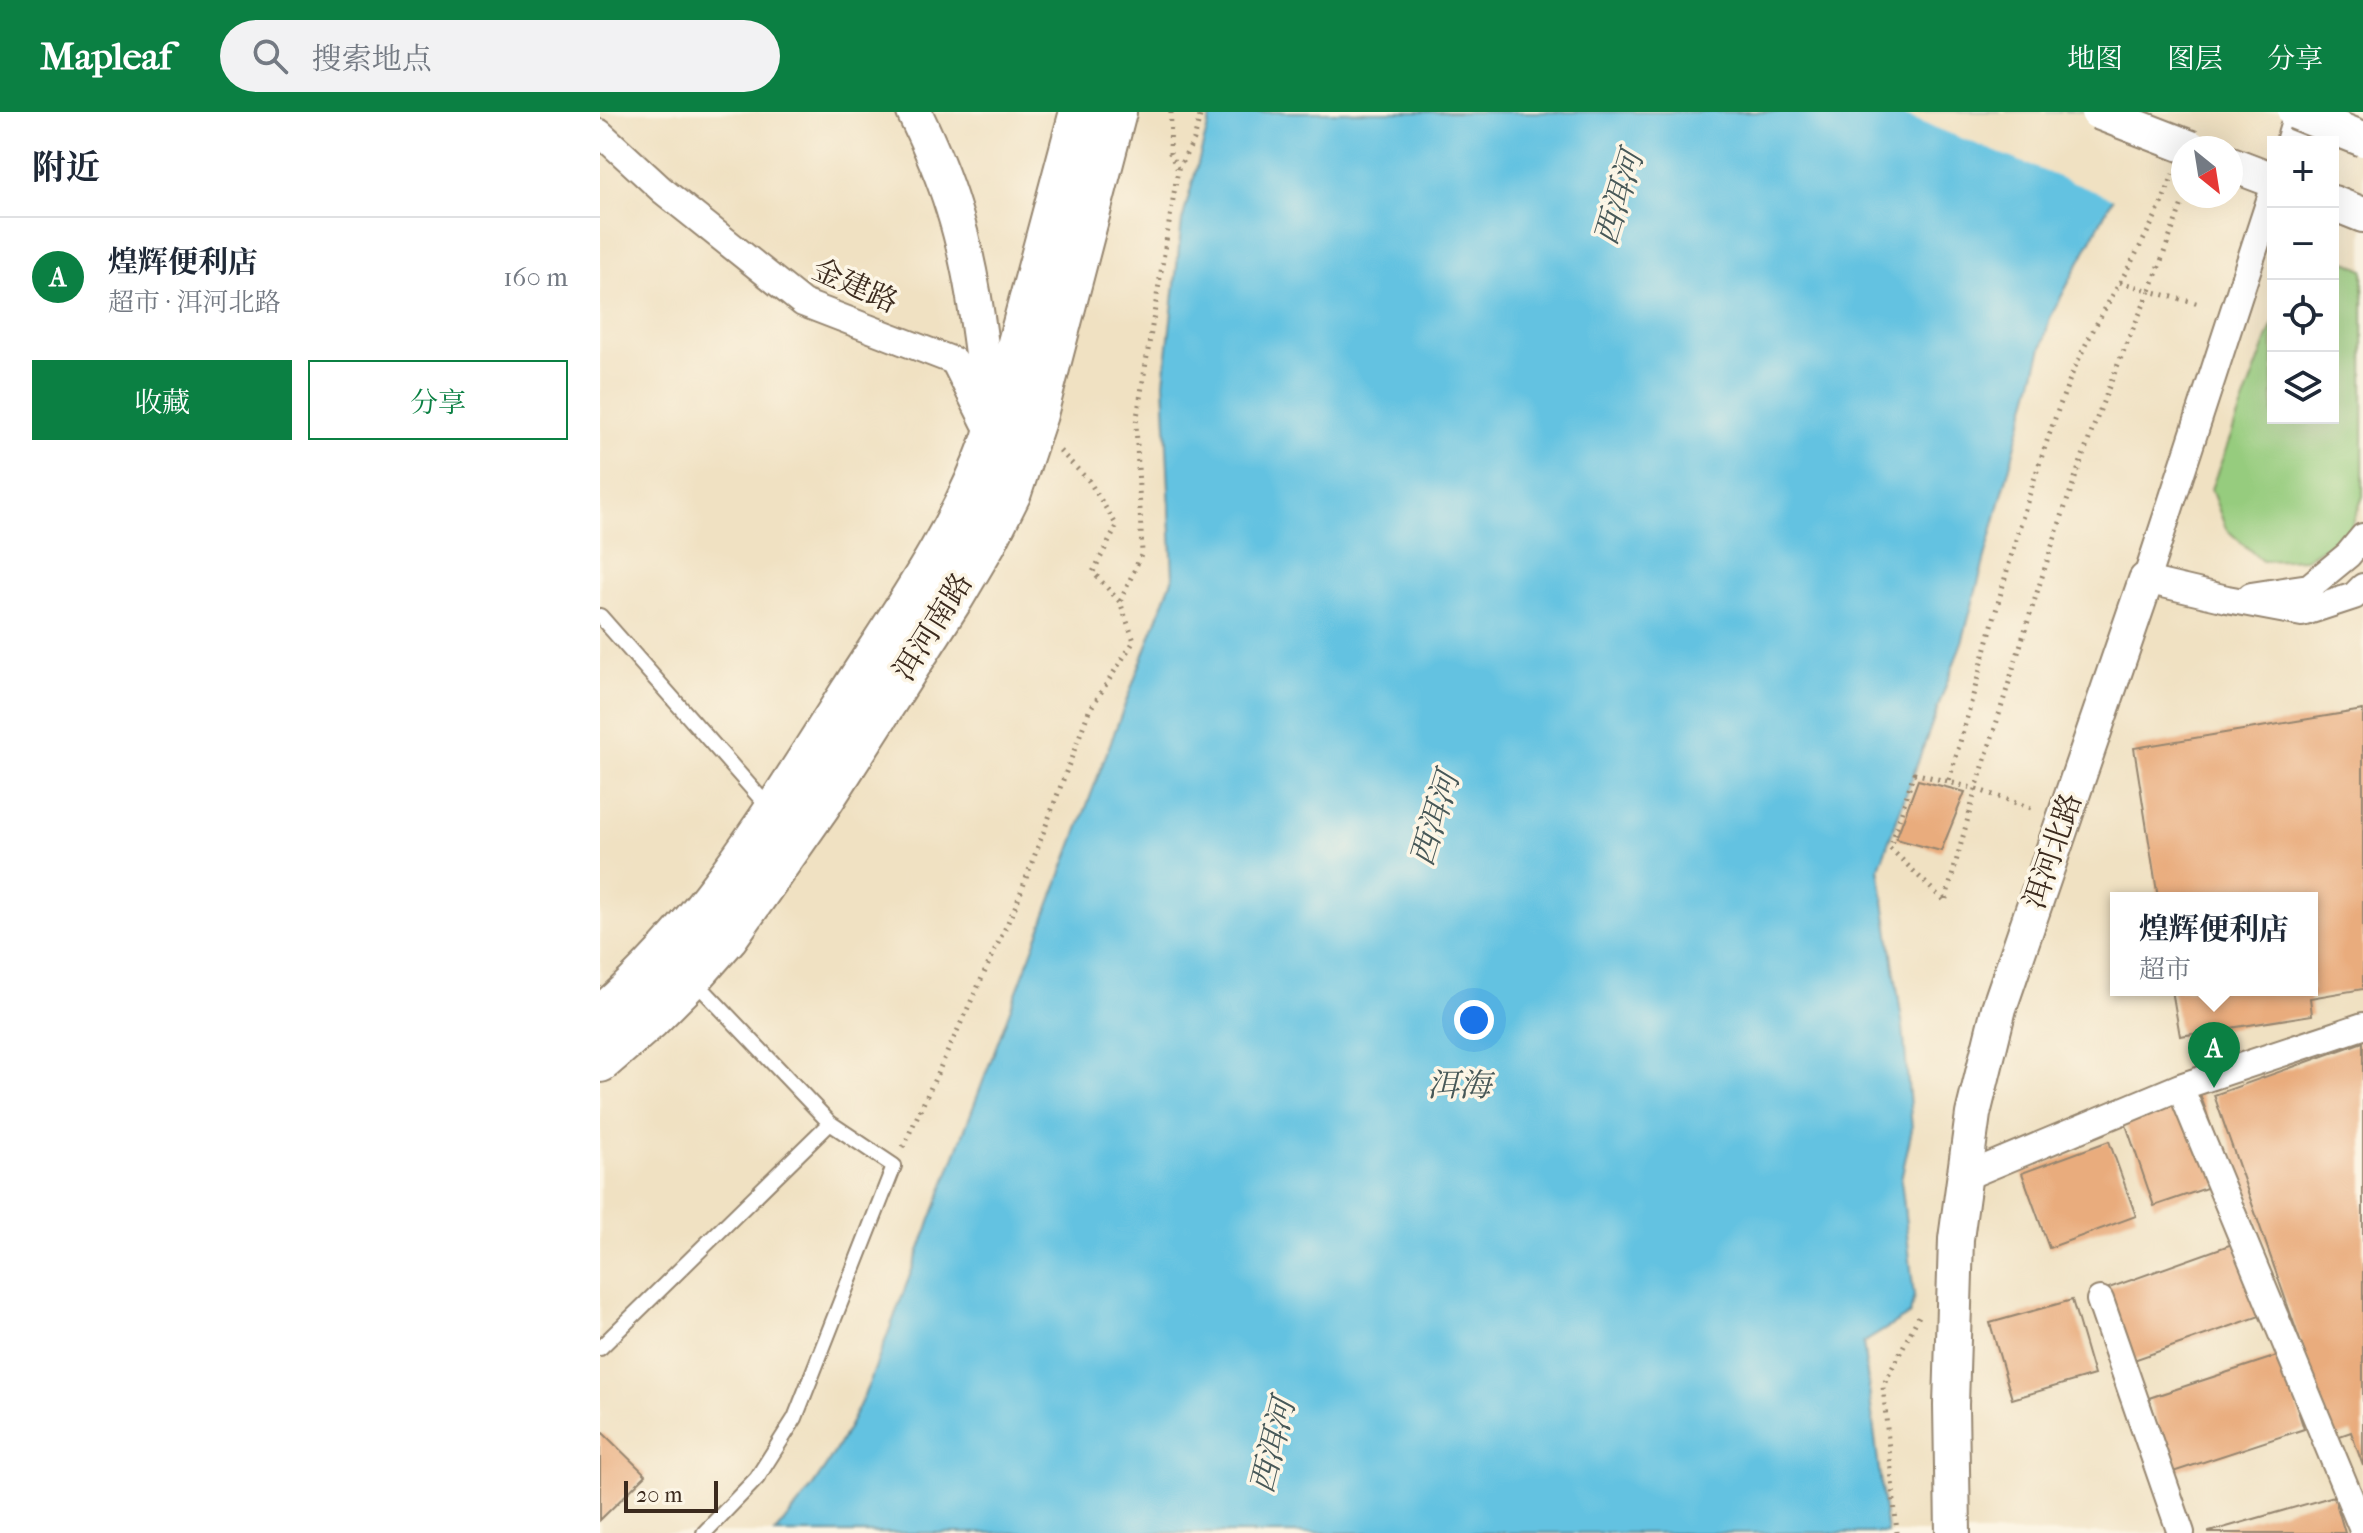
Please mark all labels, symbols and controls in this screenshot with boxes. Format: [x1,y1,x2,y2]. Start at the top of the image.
search box [220,20,780,92]
text: Mapleaf [40,34,172,79]
icon: search [248,34,292,78]
text: 搜索地点 [312,42,432,77]
text: 地图 [2067,42,2123,75]
text: 图层 [2167,42,2223,75]
text: 分享 [2267,42,2323,75]
north arrow [2171,136,2243,208]
map controls [2267,136,2339,424]
button: + [2267,136,2339,208]
water label: 西洱河 [1587,142,1652,249]
text: 附近 [32,148,100,188]
button: − [2267,208,2339,280]
text: 煌辉便利店 [108,245,258,280]
street label: 金建路 [807,252,903,320]
text: A [50,262,66,293]
text: 160 m [503,262,568,293]
button: locate [2267,280,2339,352]
text: 超市 · 洱河北路 [108,287,280,318]
button: layers [2267,352,2339,424]
button: 收藏 [32,360,292,440]
button: 分享 [308,360,568,440]
street label: 洱河南路 [886,567,980,687]
water label: 西洱河 [1403,763,1468,870]
street label: 洱河北路 [2017,789,2089,913]
popup [2110,892,2318,996]
text: 煌辉便利店 [2139,912,2289,947]
text: 超市 [2139,954,2191,985]
your location [1454,1000,1494,1040]
pin: A [2188,1022,2240,1088]
water label: 洱海 [1427,1067,1496,1104]
water label: 西洱河 [1243,1390,1304,1497]
scale bar [624,1477,718,1513]
text: 20 m [636,1482,682,1508]

